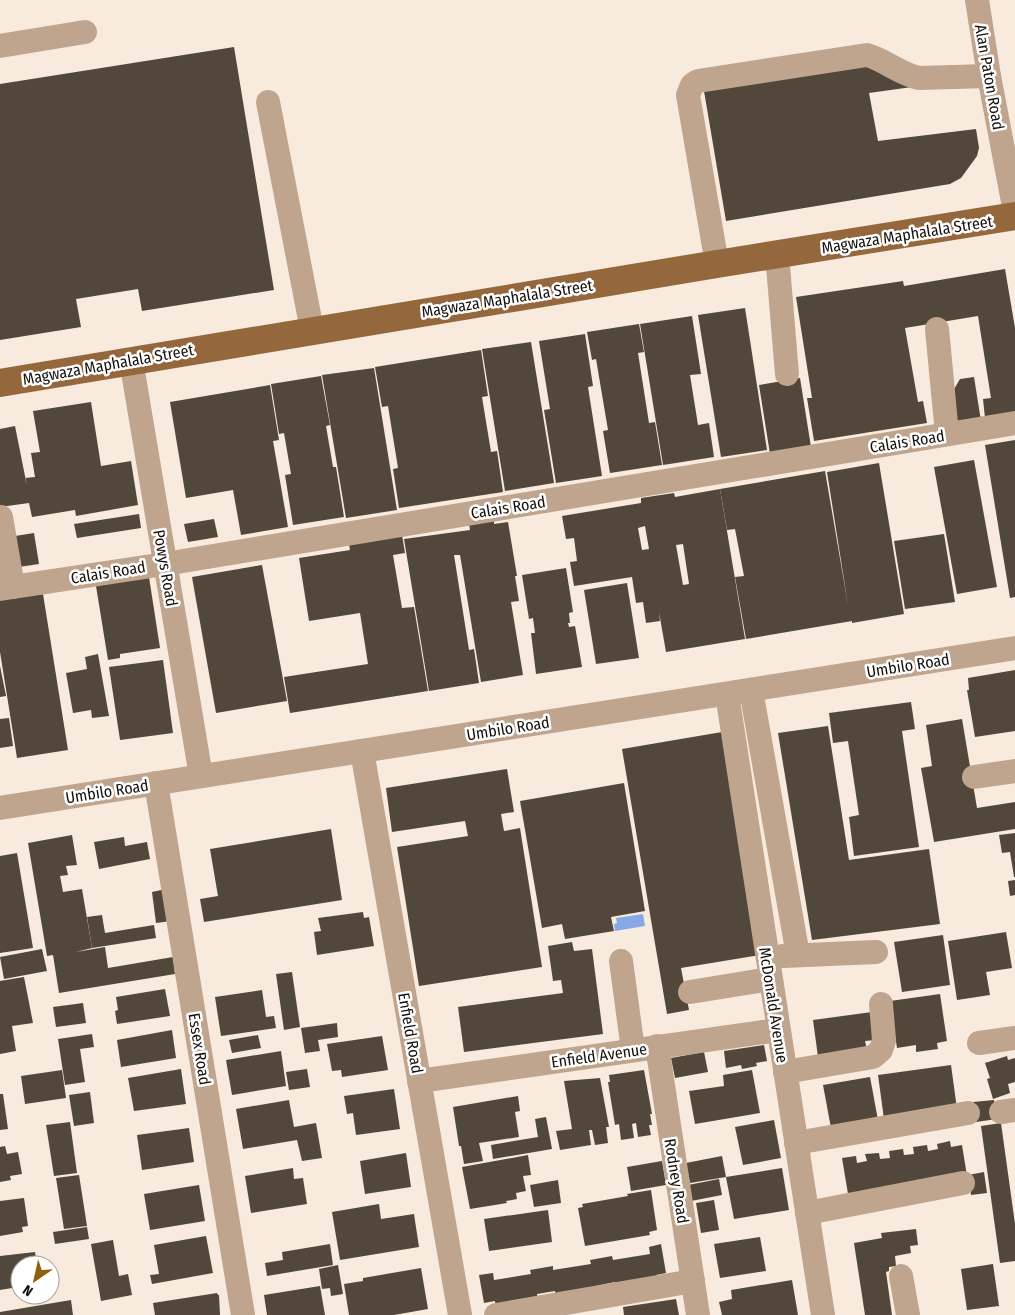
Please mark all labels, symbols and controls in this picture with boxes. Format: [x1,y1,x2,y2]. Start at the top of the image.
street label: Alan Paton Road [971,23,1008,131]
street label: Magwaza Maphalala Street [820,211,995,257]
street label: Magwaza Maphalala Street [420,275,595,321]
street label: Magwaza Maphalala Street [21,340,196,389]
street label: Calais Road [868,426,946,457]
street label: Calais Road [469,492,547,523]
street label: Powys Road [149,528,182,608]
street label: Calais Road [69,557,147,588]
street label: Umbilo Road [865,650,951,681]
street label: Umbilo Road [465,713,551,744]
street label: Umbilo Road [64,776,150,807]
street label: McDonald Avenue [755,946,792,1064]
street label: Enfield Road [394,991,427,1075]
street label: Essex Road [184,1012,215,1086]
street label: Enfield Avenue [550,1039,648,1072]
street label: Rodney Road [660,1137,693,1225]
north arrow [10,1255,60,1305]
text: N [20,1281,36,1300]

